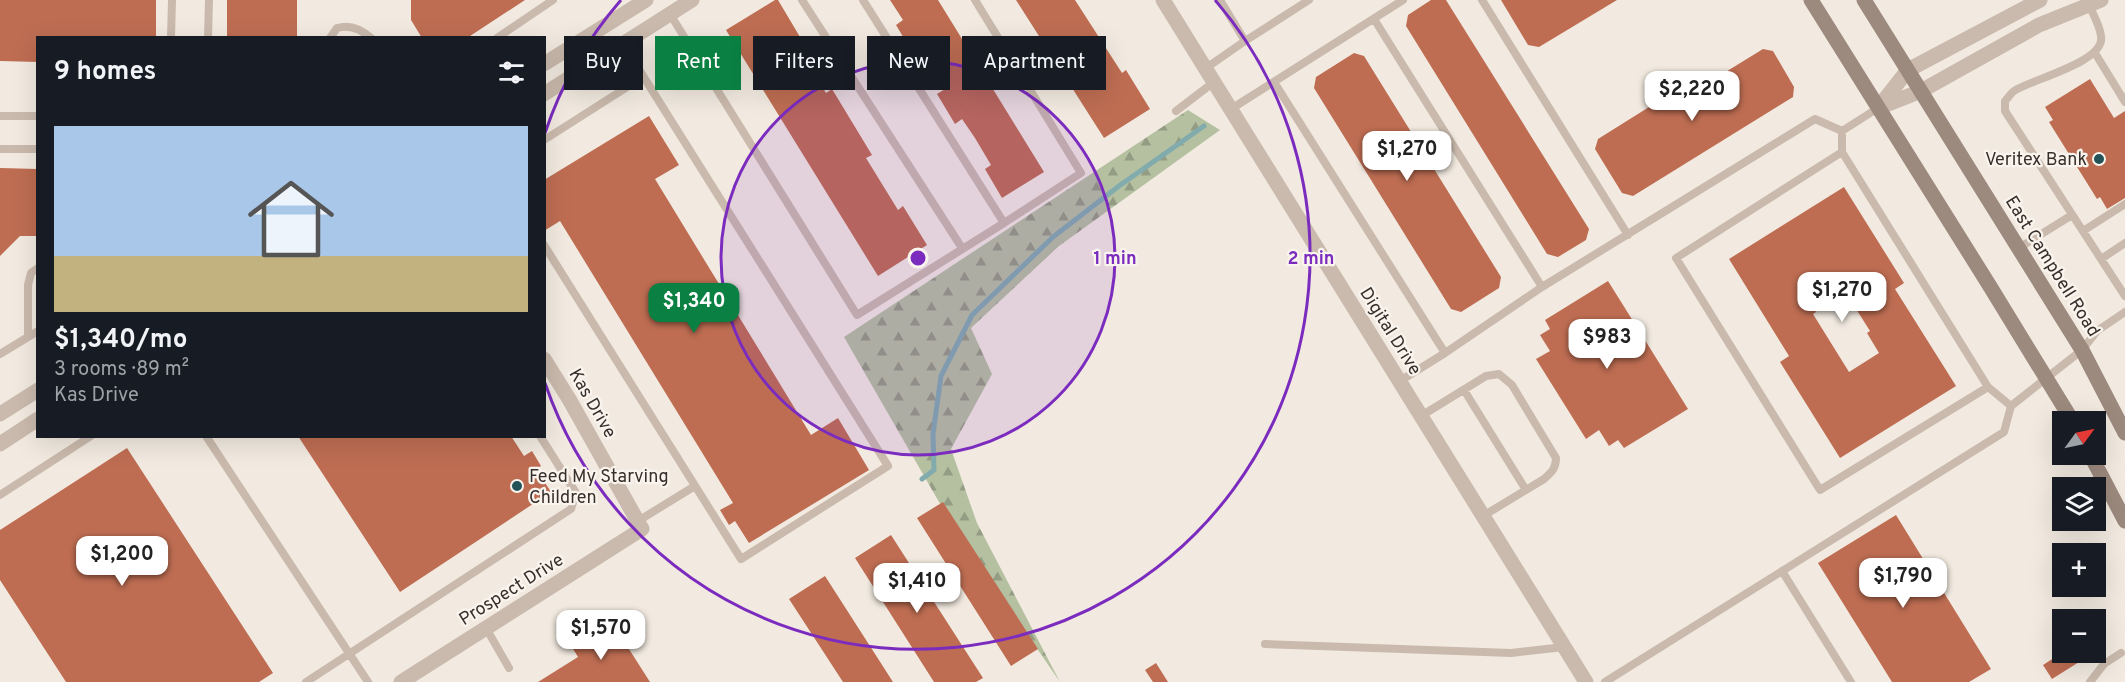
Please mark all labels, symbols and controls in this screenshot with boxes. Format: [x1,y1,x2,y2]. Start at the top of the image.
chip: Buy [564,36,643,90]
chip: Rent [655,36,741,90]
chip: Filters [753,36,855,90]
chip: New [867,36,950,90]
chip: Apartment [962,36,1106,90]
text: 9 homes [54,56,156,89]
icon: filters [495,56,528,89]
pin: $2,220 [1643,71,1741,122]
text: $2,220 [1659,77,1725,103]
pin: $1,270 [1358,131,1456,182]
text: $1,270 [1376,137,1438,163]
place label: Veritex Bank [1985,149,2087,172]
marker: Veritex Bank [2092,152,2106,166]
icon: home [237,165,345,273]
street label: East Campbell Road [1999,192,2104,342]
centre of rings [908,248,928,268]
text: 1 min [1093,248,1137,271]
text: 2 min [1287,248,1335,271]
pin: $1,270 [1793,272,1891,323]
text: $1,270 [1811,278,1873,304]
pin: $1,340 [645,283,743,334]
street label: Digital Drive [1354,284,1426,380]
text: $1,340 [662,289,726,315]
pin: $983 [1571,319,1643,370]
text: $1,340/mo [54,324,187,357]
text: $983 [1583,325,1631,351]
text: 3 rooms · 89 m² [54,357,189,383]
street label: Kas Drive [563,365,621,443]
text: Kas Drive [54,383,139,409]
north arrow [2052,411,2106,465]
map controls [2052,411,2106,663]
place label: Feed My Starving Children [529,466,669,510]
button: layers [2052,477,2106,531]
marker: Feed My Starving Children [510,479,524,493]
pin: $1,200 [73,536,171,587]
text: $1,200 [90,542,154,568]
button: + [2052,543,2106,597]
street label: Prospect Drive [455,549,568,632]
pin: $1,790 [1854,558,1952,609]
pin: $1,410 [868,563,966,614]
text: $1,790 [1873,564,1933,590]
text: $1,410 [887,569,947,595]
button: − [2052,609,2106,663]
pin: $1,570 [552,610,650,661]
text: $1,570 [570,616,632,642]

